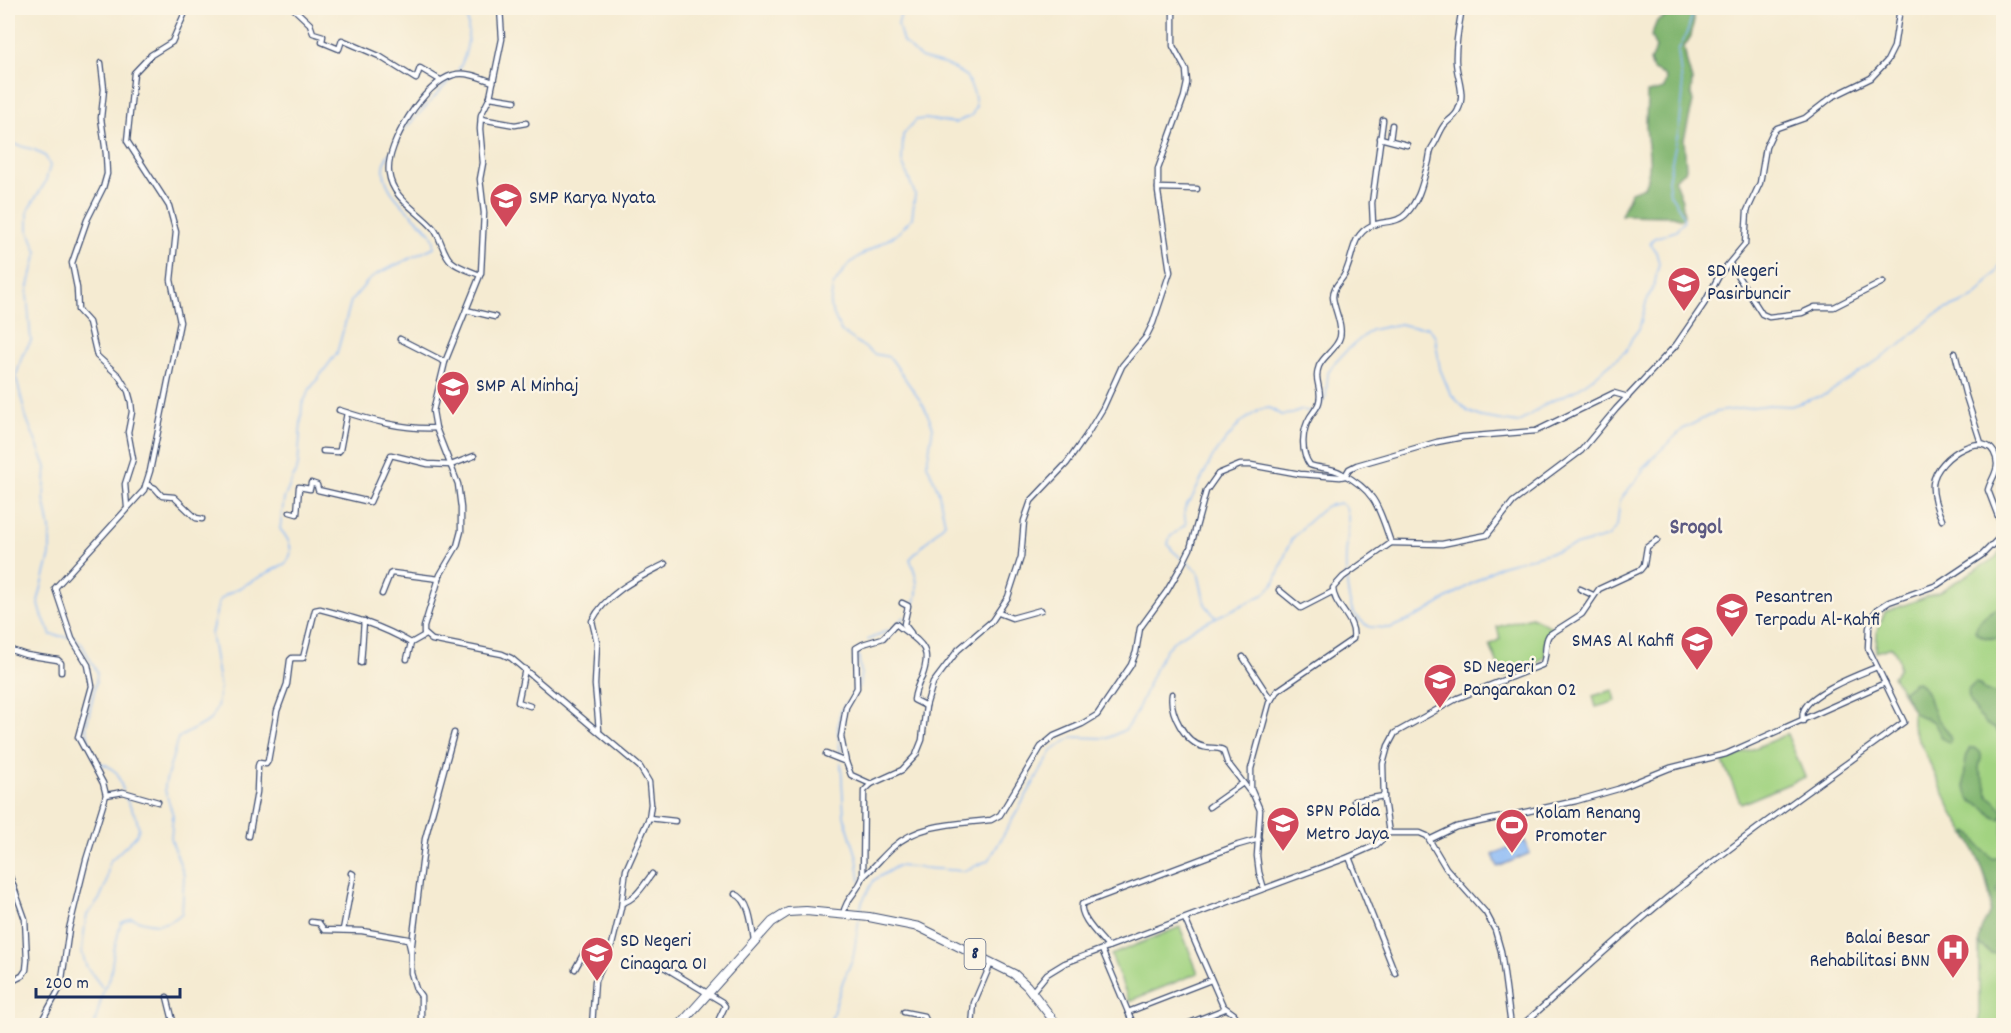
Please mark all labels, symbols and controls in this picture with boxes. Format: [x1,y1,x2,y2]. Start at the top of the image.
school or university icon: SMP Karya Nyata [488,181,524,228]
place label: SMP Karya Nyata [529,185,656,213]
place label: SD Negeri Pasirbuncir [1707,258,1791,309]
school or university icon: SD Negeri Pasirbuncir [1666,265,1702,312]
school or university icon: SMP Al Minhaj [435,369,471,416]
place label: SMP Al Minhaj [476,373,579,401]
district label: Srogol [1670,513,1723,544]
place label: Pesantren Terpadu Al-Kahfi [1755,584,1880,635]
school or university icon: Pesantren Terpadu Al-Kahfi [1714,591,1750,638]
school or university icon: SMAS Al Kahfi [1679,624,1715,671]
place label: SMAS Al Kahfi [1572,628,1674,656]
place label: SD Negeri Pangarakan 02 [1463,654,1577,705]
school or university icon: SD Negeri Pangarakan 02 [1422,662,1458,709]
place label: SPN Polda Metro Jaya [1306,798,1390,849]
place label: Kolam Renang Promoter [1535,800,1641,851]
school or university icon: SPN Polda Metro Jaya [1265,805,1301,852]
sports icon: Kolam Renang Promoter [1494,807,1530,854]
place label: Balai Besar Rehabilitasi BNN [1810,925,1931,976]
place label: SD Negeri Cinagara 01 [620,928,707,979]
hospital icon: Balai Besar Rehabilitasi BNN [1935,932,1971,979]
school or university icon: SD Negeri Cinagara 01 [579,935,615,982]
road number: 8 [964,939,986,969]
scale bar [36,961,180,999]
text: 200 m [45,972,89,997]

